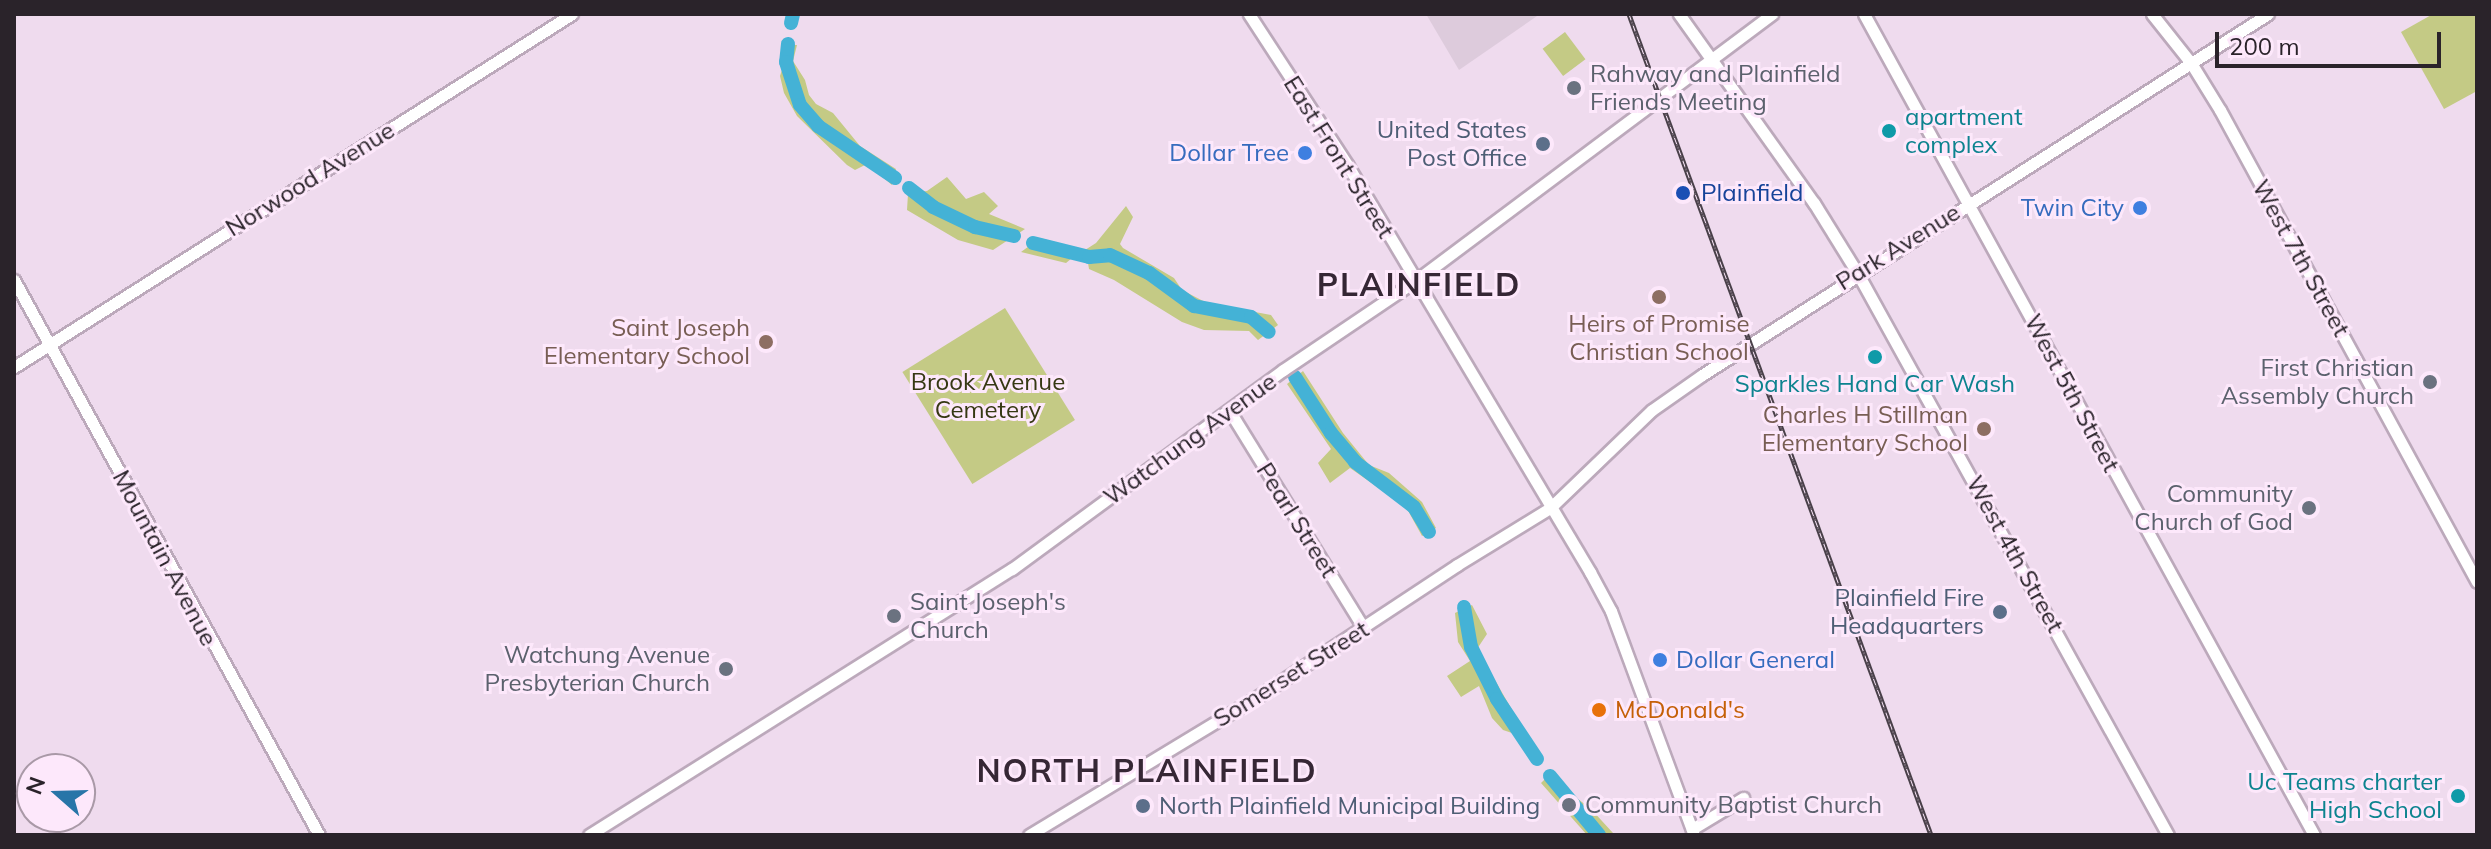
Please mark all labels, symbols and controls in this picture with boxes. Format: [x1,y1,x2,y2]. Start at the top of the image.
scale bar [2219,16,2445,66]
text: 200 m [2229,31,2300,61]
place label: Rahway and Plainfield Friends Meeting [1590,60,1840,116]
street label: East Front Street [1278,71,1400,243]
marker: Rahway and Plainfield Friends Meeting [1565,79,1583,97]
place label: apartment complex [1905,103,2023,159]
street label: Norwood Avenue [220,116,400,242]
place label: United States Post Office [1377,116,1527,172]
marker: apartment complex [1880,122,1898,140]
marker: United States Post Office [1534,135,1552,153]
place label: Dollar Tree [1169,139,1289,167]
marker: Dollar Tree [1296,144,1314,162]
street label: West 7th Street [2246,175,2356,341]
place label: Plainfield [1701,179,1803,207]
marker: Plainfield [1672,182,1694,204]
place label: Twin City [2021,194,2124,222]
street label: Park Avenue [1831,198,1965,296]
marker: Twin City [2131,199,2149,217]
district label: PLAINFIELD [1317,265,1521,303]
marker: Heirs of Promise Christian School [1650,288,1668,306]
street label: West 5th Street [2018,309,2126,477]
place label: Heirs of Promise Christian School [1568,310,1750,366]
place label: Saint Joseph Elementary School [544,314,750,370]
marker: Saint Joseph Elementary School [757,333,775,351]
marker: Sparkles Hand Car Wash [1866,348,1884,366]
place label: First Christian Assembly Church [2221,354,2414,410]
street label: Watchung Avenue [1098,367,1282,511]
park label: Brook Avenue Cemetery [911,368,1065,424]
place label: Sparkles Hand Car Wash [1735,370,2015,398]
marker: First Christian Assembly Church [2421,373,2439,391]
place label: Charles H Stillman Elementary School [1762,401,1968,457]
marker: Charles H Stillman Elementary School [1975,420,1993,438]
street label: Pearl Street [1250,457,1344,583]
street label: Mountain Avenue [107,465,223,651]
street label: West 4th Street [1960,471,2070,637]
place label: Community Church of God [2134,480,2293,536]
marker: Community Church of God [2300,499,2318,517]
place label: Plainfield Fire Headquarters [1830,584,1984,640]
place label: Saint Joseph's Church [910,588,1066,644]
marker: Plainfield Fire Headquarters [1991,603,2009,621]
marker: Saint Joseph's Church [885,607,903,625]
street label: Somerset Street [1208,615,1374,733]
place label: Watchung Avenue Presbyterian Church [485,641,710,697]
place label: Dollar General [1676,646,1835,674]
marker: Dollar General [1651,651,1669,669]
marker: Watchung Avenue Presbyterian Church [717,660,735,678]
place label: McDonald's [1615,696,1745,724]
marker: McDonald's [1590,701,1608,719]
district label: NORTH PLAINFIELD [976,751,1318,789]
north arrow [16,753,96,833]
place label: Uc Teams charter High School [2247,768,2442,824]
text: N [19,773,51,798]
marker: Uc Teams charter High School [2449,787,2467,805]
place label: Community Baptist Church [1585,791,1882,819]
place label: North Plainfield Municipal Building [1159,792,1540,820]
marker: Community Baptist Church [1560,796,1578,814]
marker: North Plainfield Municipal Building [1134,797,1152,815]

